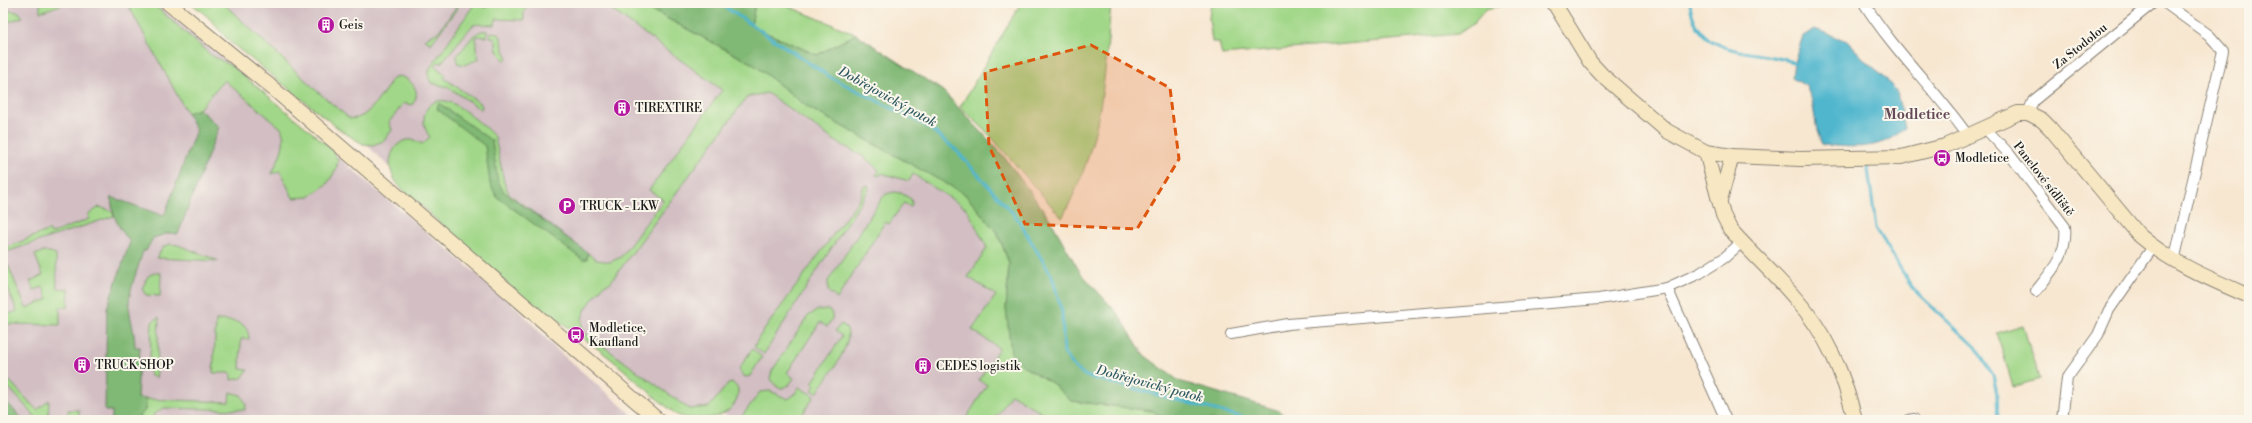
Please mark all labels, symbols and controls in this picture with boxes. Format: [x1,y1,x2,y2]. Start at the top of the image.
building icon: Geis [316,15,336,35]
place label: Geis [339,18,363,33]
street label: Za Stodolou [2050,20,2110,73]
water label: Dobřejovický potok [835,63,940,131]
building icon: TIREXTIRE [612,98,632,118]
place label: TIREXTIRE [635,101,702,116]
district label: Modletice [1884,106,1951,124]
street label: Panelové sídliště [2010,139,2077,220]
bus stop icon: Modletice [1932,148,1952,168]
place label: Modletice [1955,151,2009,166]
parking icon: TRUCK - LKW [557,196,577,216]
place label: TRUCK - LKW [580,199,660,214]
place label: Modletice, Kaufland [589,321,646,350]
bus stop icon: Modletice, Kaufland [566,325,586,345]
building icon: TRUCK SHOP [72,355,92,375]
building icon: CEDES logistik [913,356,933,376]
place label: TRUCK SHOP [95,358,174,373]
place label: CEDES logistik [936,359,1021,374]
water label: Dobřejovický potok [1094,362,1205,406]

